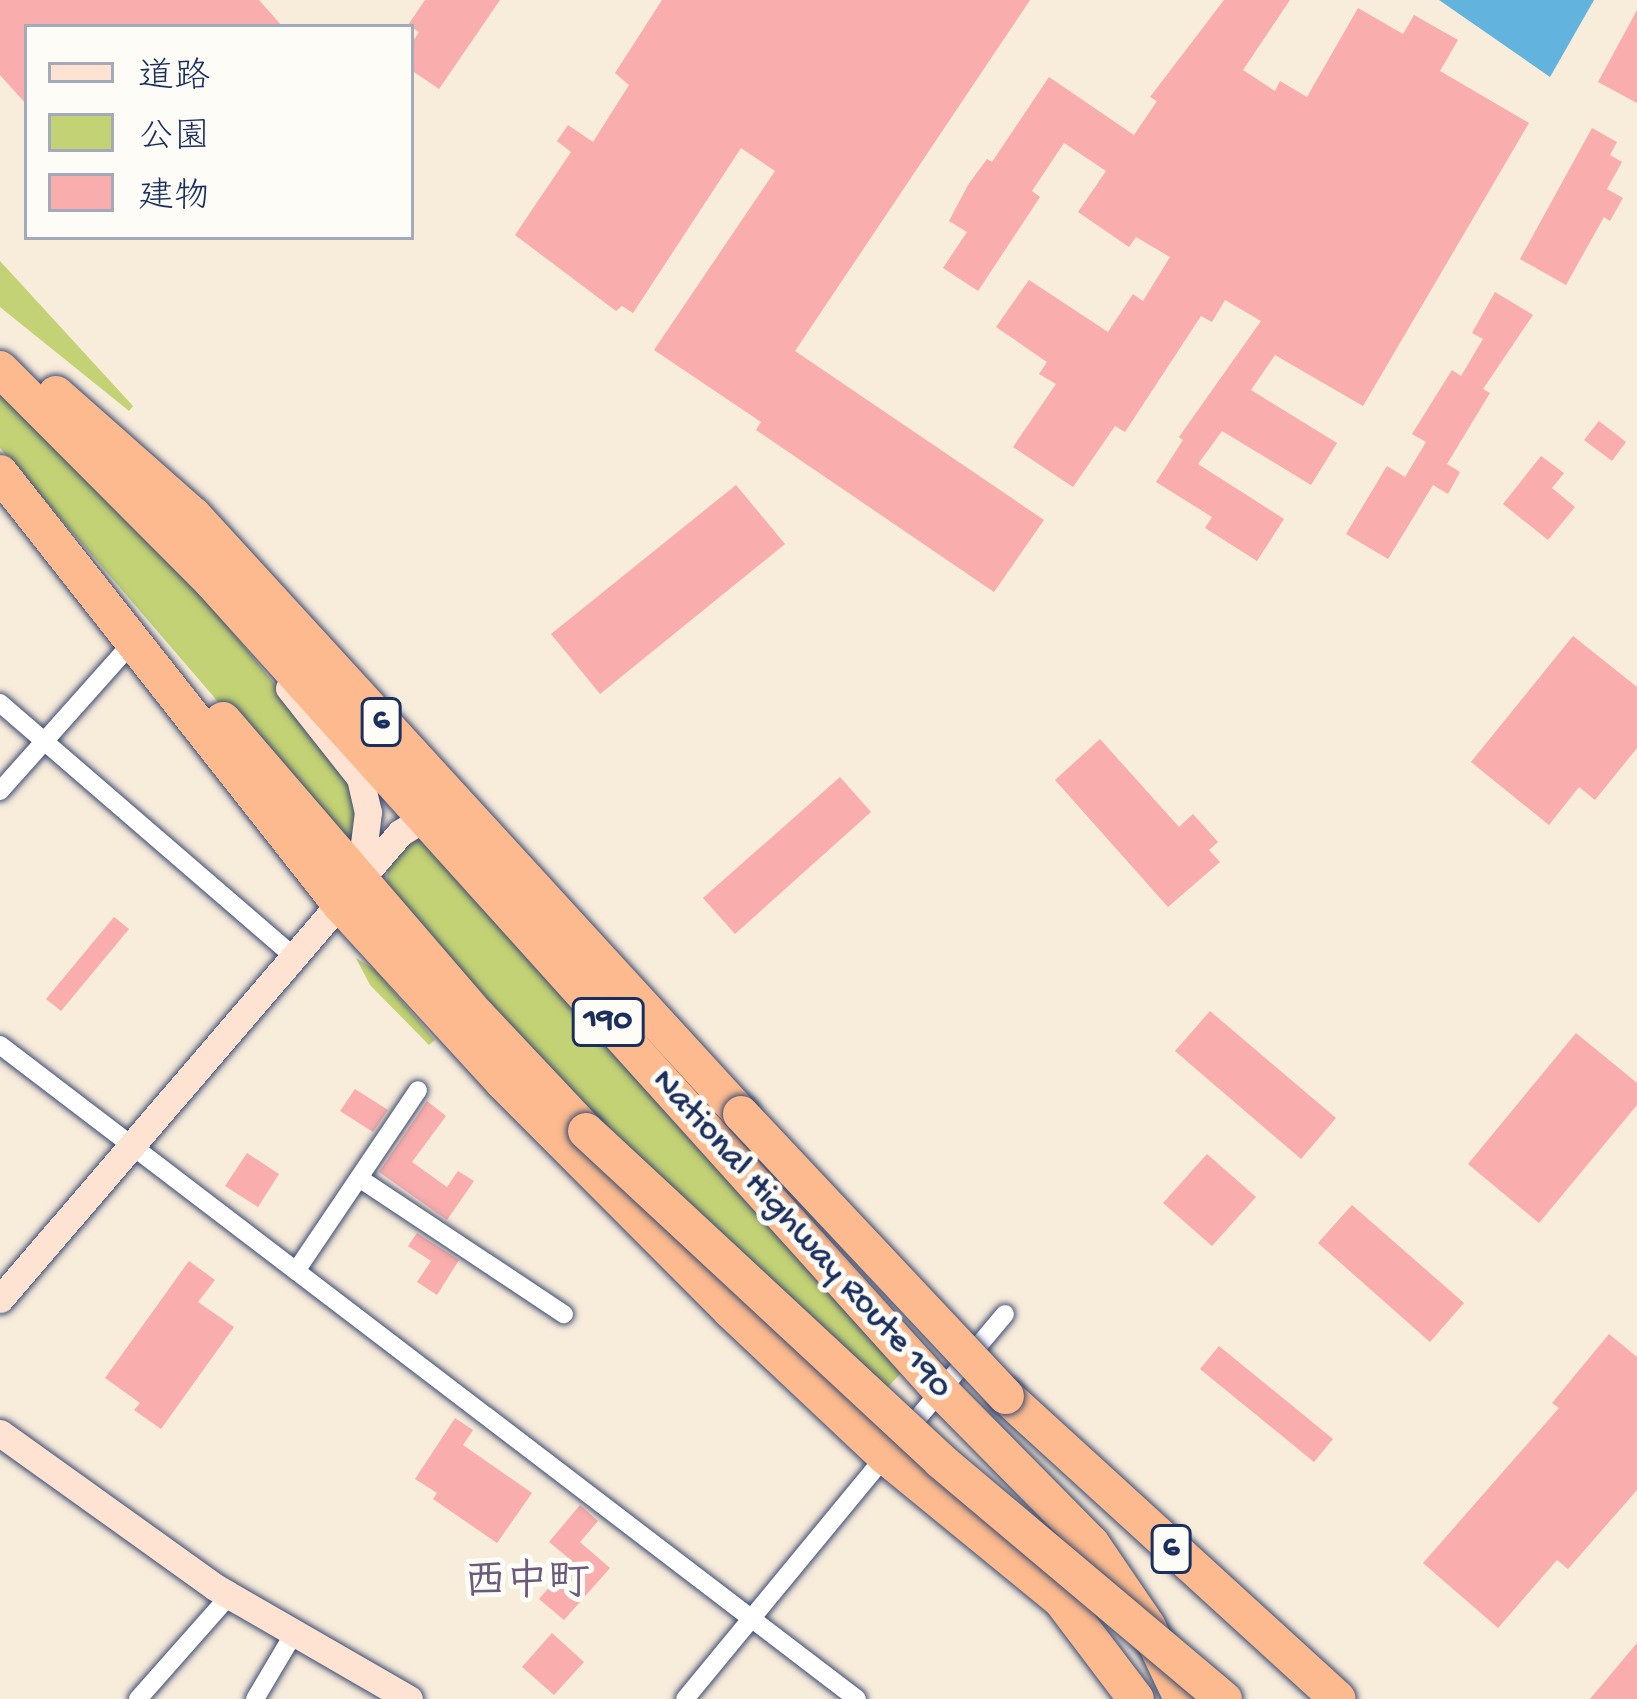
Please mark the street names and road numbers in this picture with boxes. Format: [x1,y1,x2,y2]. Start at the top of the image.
road number: 6 [360,695,402,749]
road number: 190 [569,995,647,1049]
street label: National Highway Route 190 [641,1061,961,1409]
road number: 6 [1150,1522,1192,1576]

